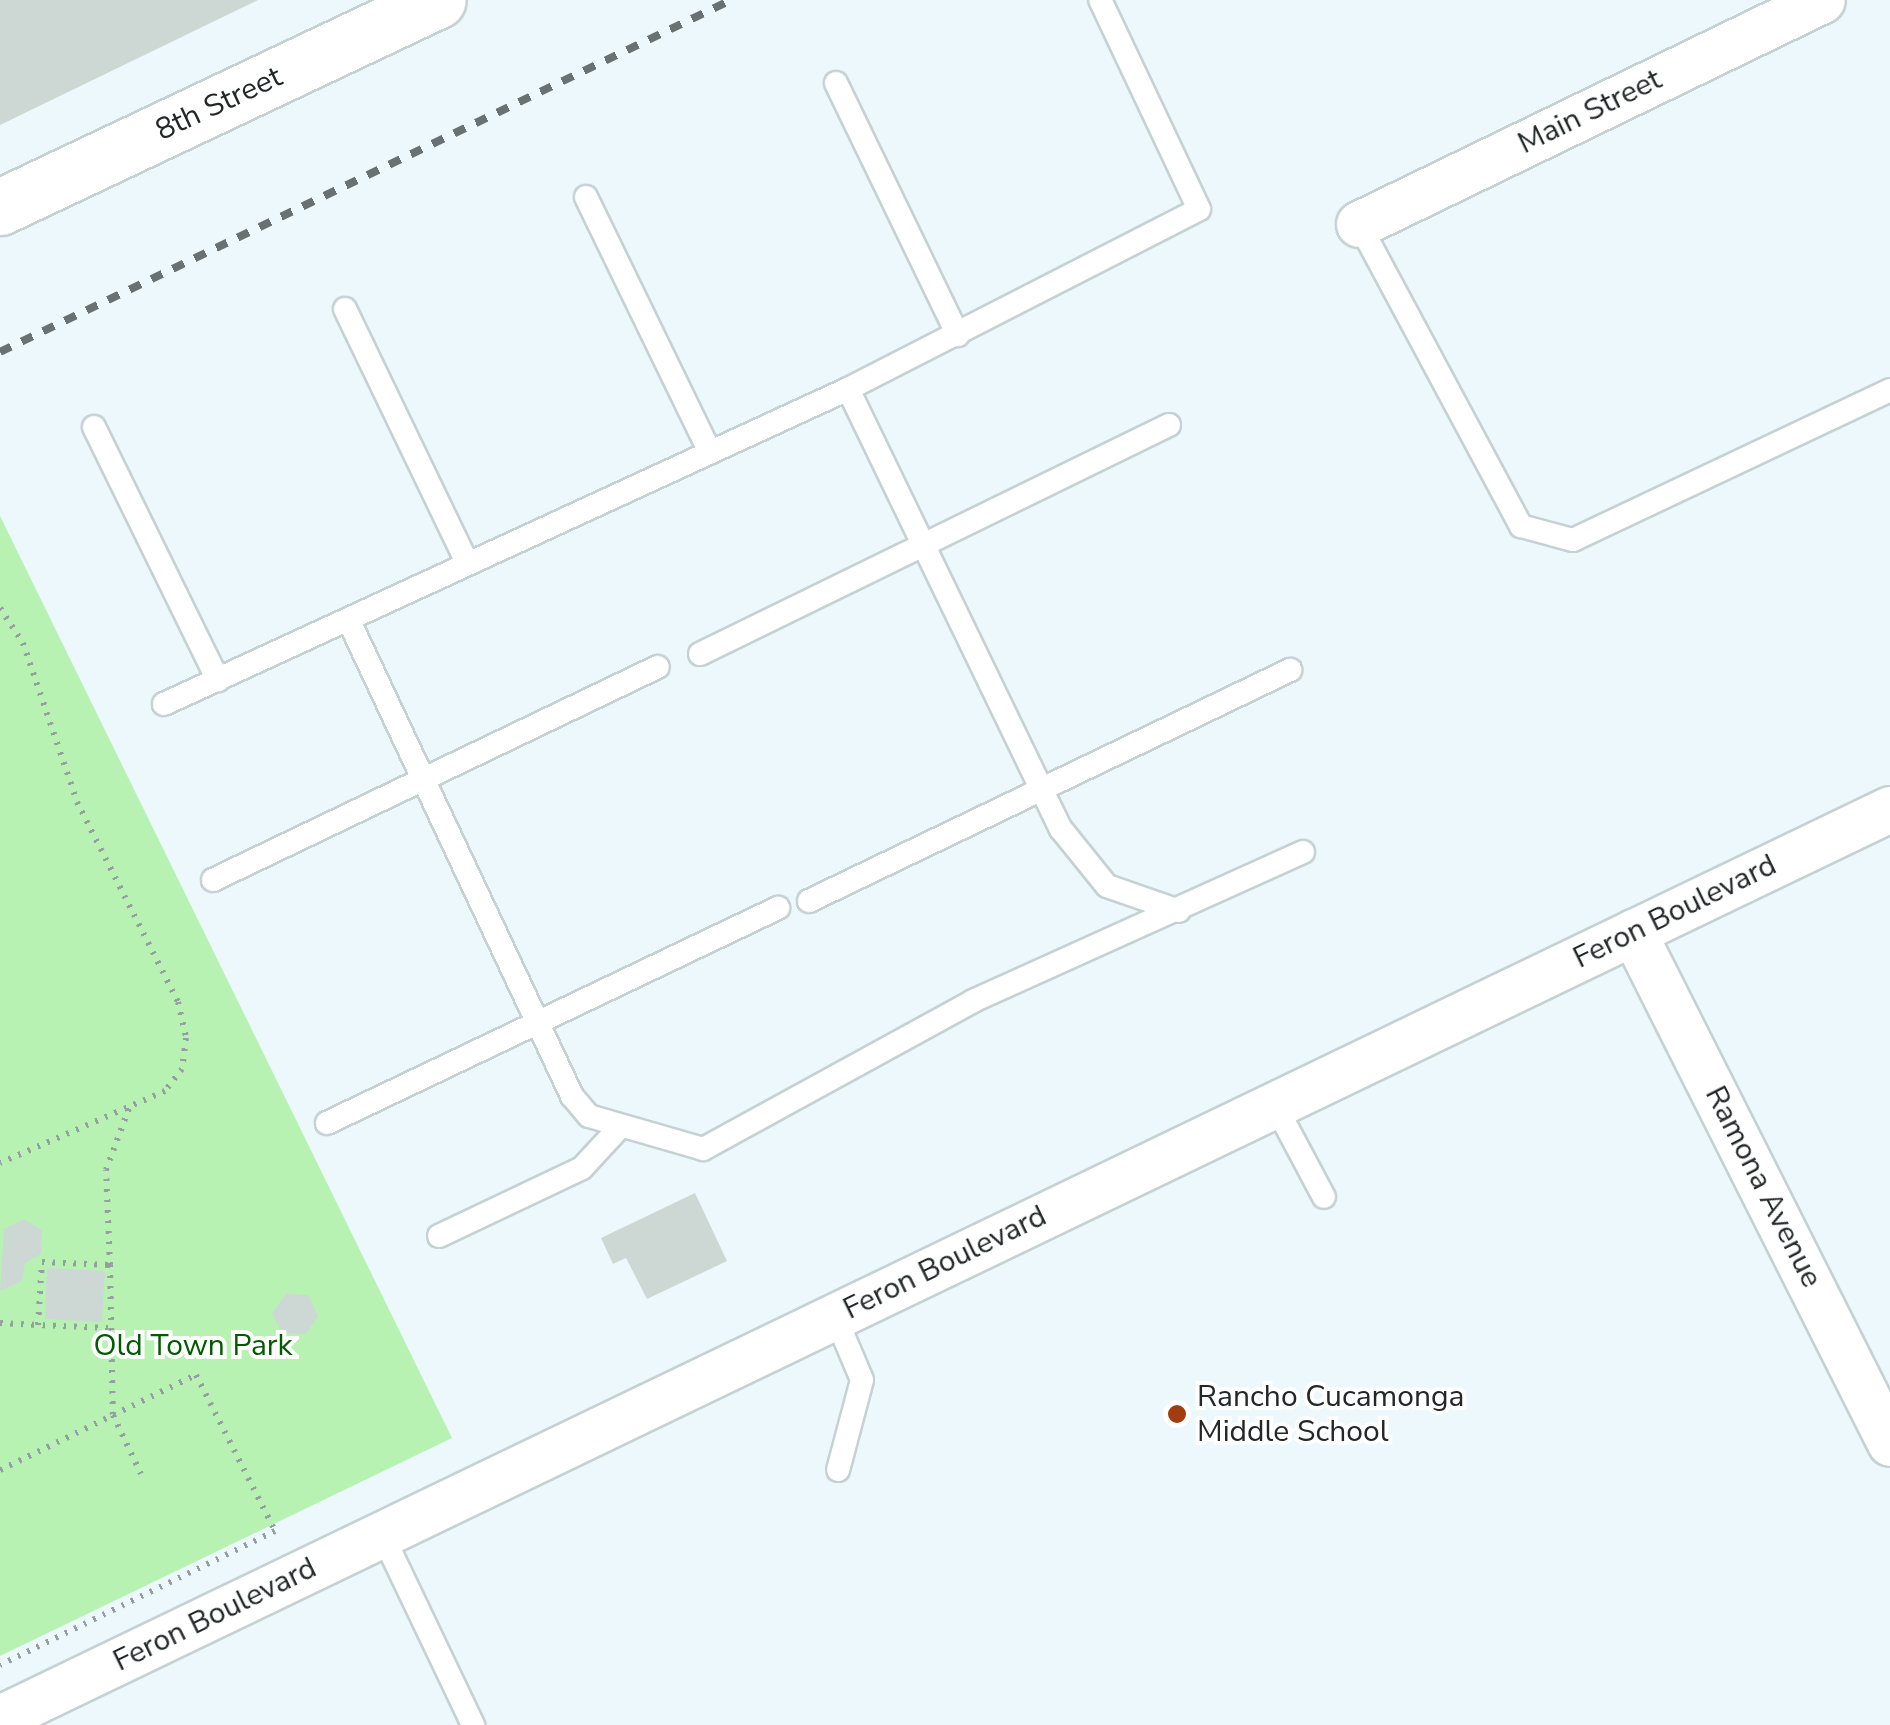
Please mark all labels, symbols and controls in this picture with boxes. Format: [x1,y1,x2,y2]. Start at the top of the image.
street label: 8th Street [150,59,288,149]
street label: Main Street [1512,62,1668,162]
street label: Feron Boulevard [1568,847,1782,977]
street label: Ramona Avenue [1697,1080,1829,1294]
street label: Feron Boulevard [838,1198,1052,1328]
park label: Old Town Park [93,1328,293,1364]
place label: Rancho Cucamonga Middle School [1197,1379,1465,1450]
marker: Rancho Cucamonga Middle School [1166,1403,1188,1425]
street label: Feron Boulevard [108,1550,322,1680]

